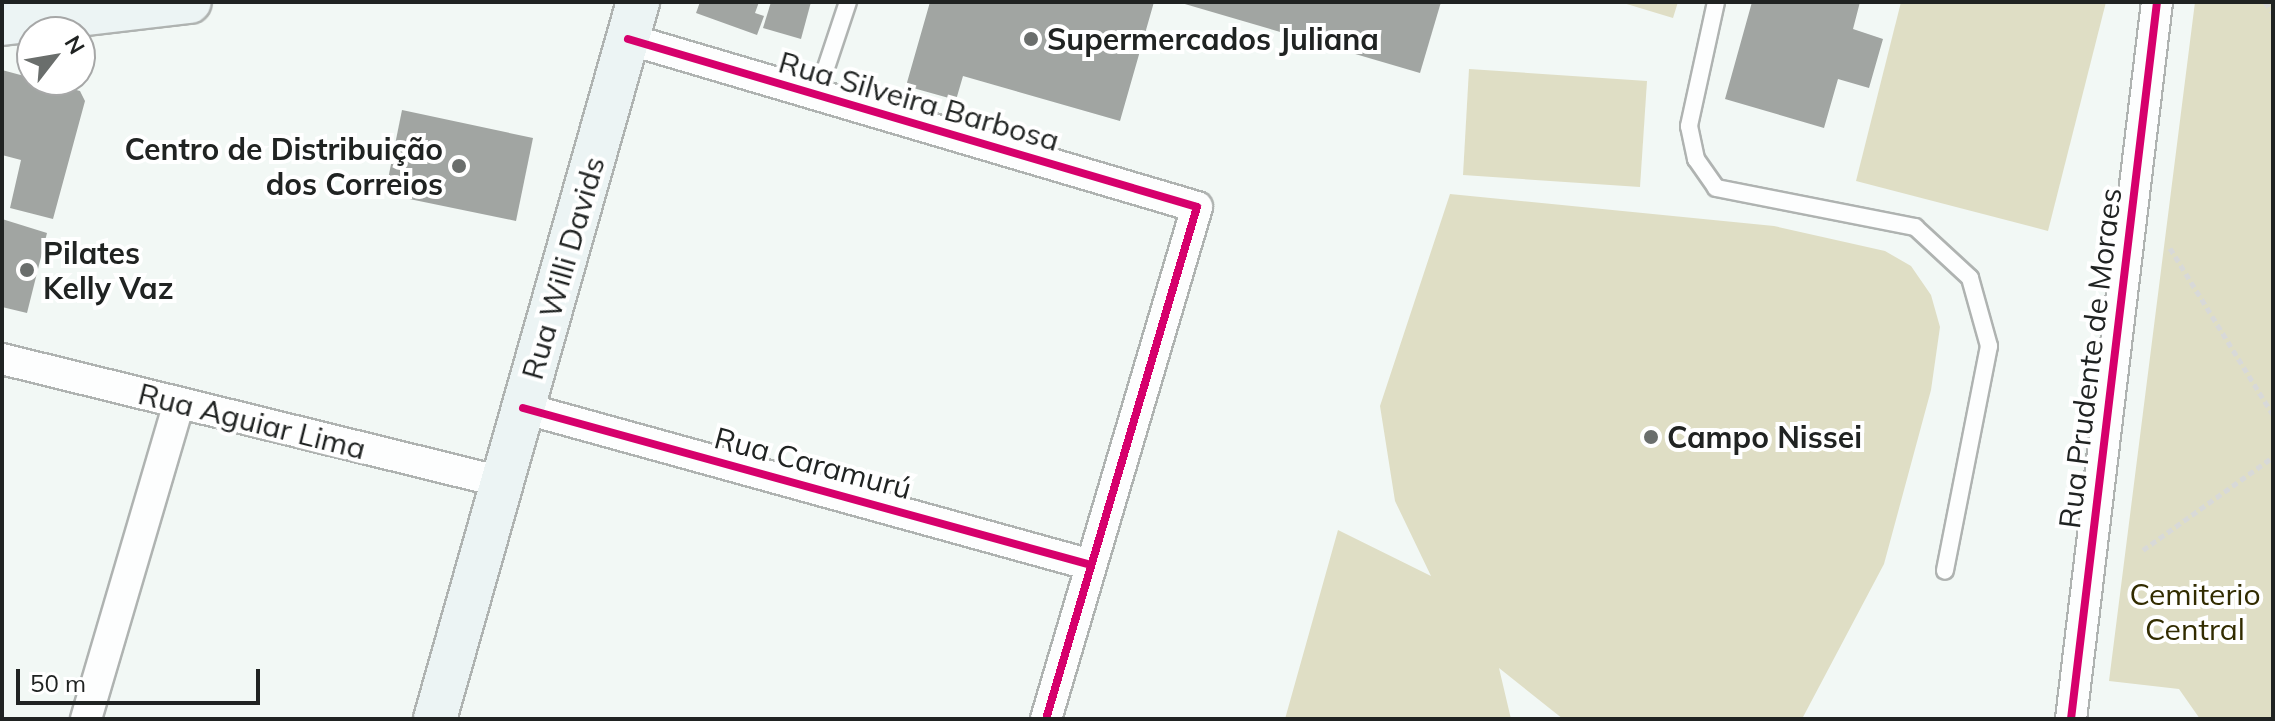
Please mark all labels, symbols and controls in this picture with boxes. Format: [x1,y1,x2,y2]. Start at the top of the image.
north arrow [16,16,96,96]
place label: Supermercados Juliana [1047,21,1379,57]
text: N [59,30,91,59]
marker: Supermercados Juliana [1022,30,1040,48]
street label: Rua Silveira Barbosa [775,44,1063,158]
place label: Centro de Distribuição dos Correios [124,131,443,202]
street label: Rua Willi Davids [514,153,612,383]
marker: Centro de Distribuição dos Correios [450,157,468,175]
street label: Rua Prudente de Moraes [2051,186,2129,530]
place label: Pilates Kelly Vaz [43,235,173,306]
marker: Pilates Kelly Vaz [18,261,36,279]
street label: Rua Aguiar Lima [135,375,369,467]
street label: Rua Caramurú [711,419,915,507]
place label: Campo Nissei [1667,419,1862,455]
marker: Campo Nissei [1642,428,1660,446]
park label: Cemiterio Central [2129,576,2261,646]
scale bar [20,653,264,703]
text: 50 m [30,668,86,698]

